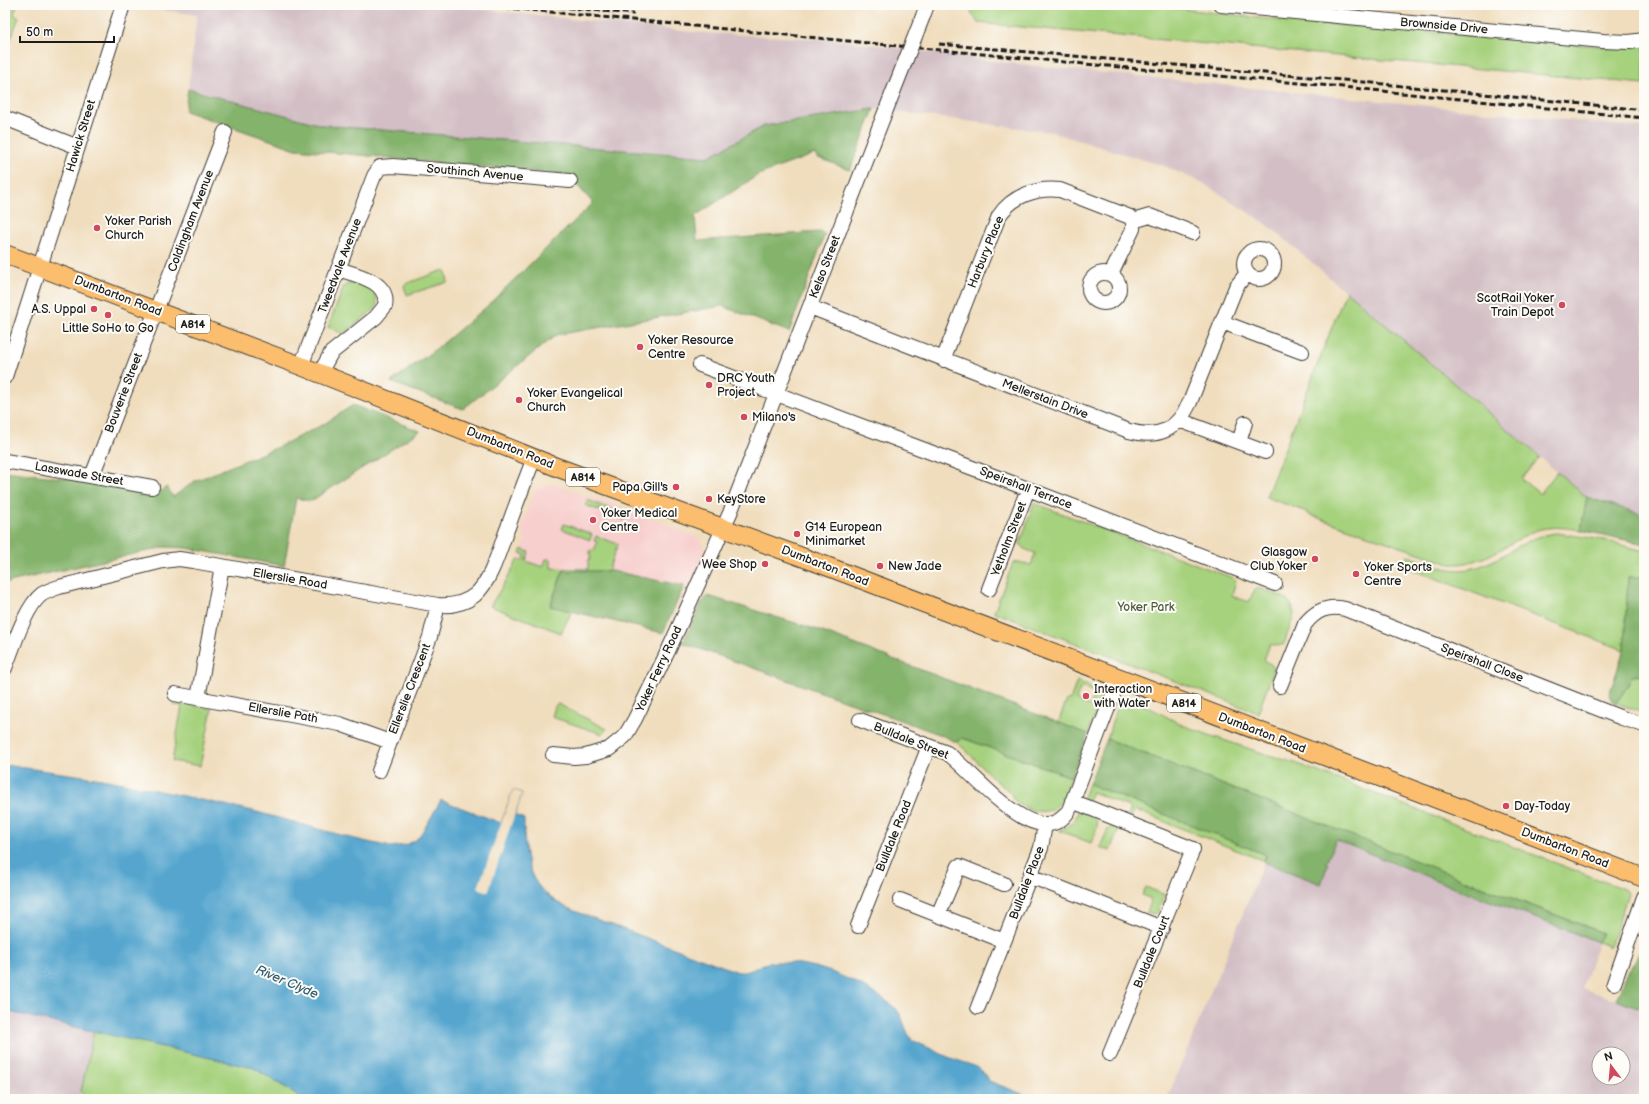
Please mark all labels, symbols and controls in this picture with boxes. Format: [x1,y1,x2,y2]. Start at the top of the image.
street label: Brownside Drive [1399,15,1489,37]
scale bar [20,18,114,44]
text: 50 m [26,25,53,40]
street label: Hawick Street [63,98,99,174]
street label: Southinch Avenue [426,161,524,185]
street label: Coldingham Avenue [165,168,217,274]
place label: Yoker Parish Church [104,214,172,243]
street label: Harbury Place [965,214,1007,290]
street label: Tweedvale Avenue [315,216,365,316]
marker: Yoker Parish Church [92,223,102,233]
street label: Kelso Street [806,233,844,301]
street label: Dumbarton Road [72,272,164,320]
place label: ScotRail Yoker Train Depot [1477,291,1555,320]
marker: ScotRail Yoker Train Depot [1557,300,1567,310]
place label: A.S. Uppal [32,302,86,317]
marker: A.S. Uppal [89,304,99,314]
marker: Little SoHo to Go [103,310,113,320]
road number: A814 [176,315,210,333]
place label: Little SoHo to Go [62,321,154,336]
place label: Yoker Resource Centre [647,333,734,362]
marker: Yoker Resource Centre [635,342,645,352]
street label: Bouverie Street [102,351,146,435]
place label: DRC Youth Project [717,371,775,400]
street label: Mellerstain Drive [1000,376,1090,422]
marker: DRC Youth Project [704,380,714,390]
place label: Yoker Evangelical Church [526,386,623,415]
marker: Yoker Evangelical Church [514,395,524,405]
place label: Milano's [752,410,796,425]
marker: Milano's [739,412,749,422]
street label: Dumbarton Road [464,424,556,472]
street label: Lasswade Street [33,459,125,489]
street label: Speirshall Terrace [978,463,1074,513]
road number: A814 [566,468,600,486]
place label: Papa Gill's [612,480,668,495]
marker: Papa Gill's [671,482,681,492]
place label: KeyStore [717,492,766,507]
marker: KeyStore [704,494,714,504]
street label: Yetholm Street [988,499,1030,579]
place label: Yoker Medical Centre [600,506,677,535]
marker: Yoker Medical Centre [588,515,598,525]
place label: G14 European Minimarket [805,520,882,549]
marker: G14 European Minimarket [792,529,802,539]
street label: Dumbarton Road [779,542,871,590]
place label: Glasgow Club Yoker [1250,545,1308,574]
marker: Glasgow Club Yoker [1310,554,1320,564]
place label: Wee Shop [702,557,757,572]
marker: Wee Shop [760,559,770,569]
place label: New Jade [888,559,942,574]
place label: Yoker Sports Centre [1363,560,1432,589]
marker: New Jade [875,561,885,571]
street label: Ellerslie Road [252,565,329,593]
marker: Yoker Sports Centre [1351,569,1361,579]
park label: Yoker Park [1116,600,1175,615]
street label: Yoker Ferry Road [632,623,686,715]
street label: Speirshall Close [1438,640,1526,686]
street label: Ellerslie Crescent [386,641,434,737]
place label: Interaction with Water [1094,682,1153,711]
marker: Interaction with Water [1081,691,1091,701]
road number: A814 [1167,694,1201,712]
street label: Ellerslie Path [247,699,319,727]
street label: Dumbarton Road [1216,709,1308,757]
street label: Bulldale Street [871,719,951,763]
street label: Bulldale Road [873,798,915,874]
place label: Day-Today [1514,799,1571,814]
marker: Day-Today [1501,801,1511,811]
street label: Dumbarton Road [1519,824,1611,872]
street label: Bulldale Place [1006,844,1048,922]
street label: Bulldale Court [1131,913,1173,990]
water label: River Clyde [253,962,321,1002]
north arrow [1591,1046,1631,1086]
text: N [1603,1049,1614,1064]

